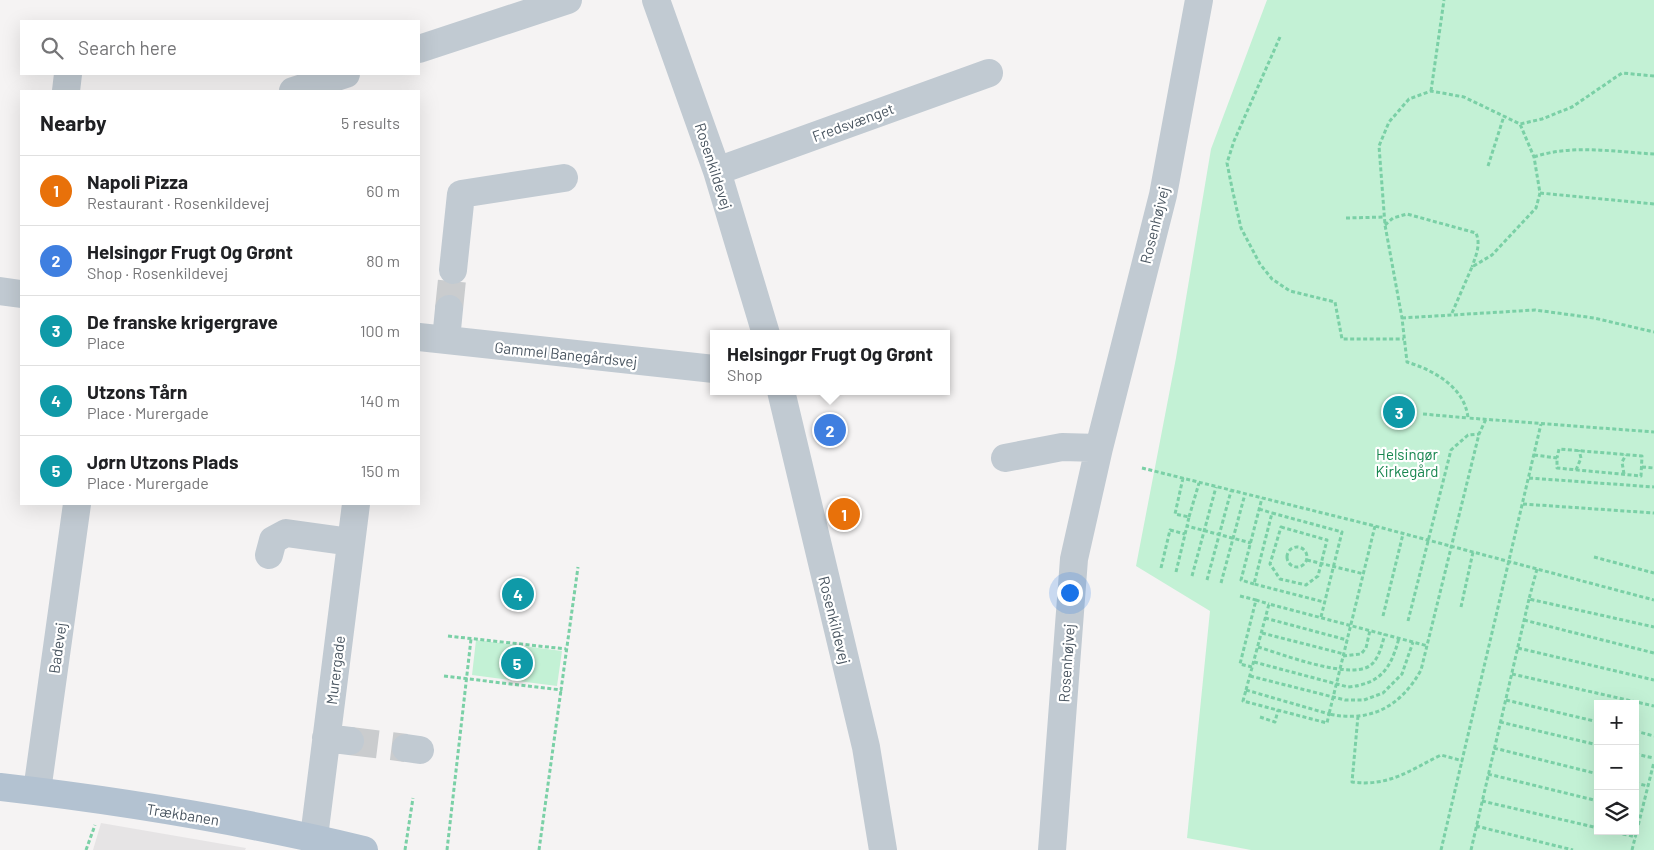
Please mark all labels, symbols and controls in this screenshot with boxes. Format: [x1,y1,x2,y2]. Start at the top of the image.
search box [20,20,420,75]
icon: search [38,34,66,62]
text: Search here [78,36,177,59]
street label: Fredsvænget [810,99,896,145]
text: Nearby [40,110,106,135]
text: 5 results [341,113,400,132]
street label: Rosenkildevej [692,120,736,212]
text: Napoli Pizza [87,170,188,193]
text: 1 [53,181,59,200]
text: 60 m [366,181,400,200]
street label: Rosenhøjvej [1136,185,1172,265]
text: Restaurant · Rosenkildevej [87,193,269,212]
text: Helsingør Frugt Og Grønt [87,240,293,263]
text: 2 [52,251,60,270]
text: 80 m [366,251,400,270]
text: Shop · Rosenkildevej [87,263,228,282]
text: De franske krigergrave [87,310,278,333]
text: 3 [52,321,60,340]
text: 100 m [360,321,400,340]
popup [710,330,950,395]
text: Place [87,333,125,352]
street label: Gammel Banegårdsvej [494,338,638,370]
text: Helsingør Frugt Og Grønt [727,342,933,365]
text: Shop [727,365,762,384]
text: Utzons Tårn [87,380,187,403]
text: 4 [51,391,61,410]
text: 140 m [360,391,400,410]
pin: 3 [1383,393,1415,431]
text: Place · Murergade [87,403,209,422]
pin: 2 [814,411,846,449]
park label: Helsingør Kirkegård [1376,445,1438,480]
text: Jørn Utzons Plads [87,450,239,473]
text: 5 [52,461,60,480]
text: 150 m [361,461,400,480]
text: Place · Murergade [87,473,209,492]
pin: 1 [828,495,860,533]
street label: Rosenkildevej [815,574,855,666]
pin: 4 [502,575,534,613]
your location [1057,580,1083,606]
street label: Badevej [45,621,69,675]
street label: Rosenhøjvej [1054,623,1078,703]
street label: Murergade [322,635,348,705]
pin: 5 [501,644,533,682]
map controls [1594,700,1639,835]
button: + [1594,700,1639,745]
button: − [1594,745,1639,790]
button: layers [1594,790,1639,835]
street label: Trækbanen [145,799,221,829]

